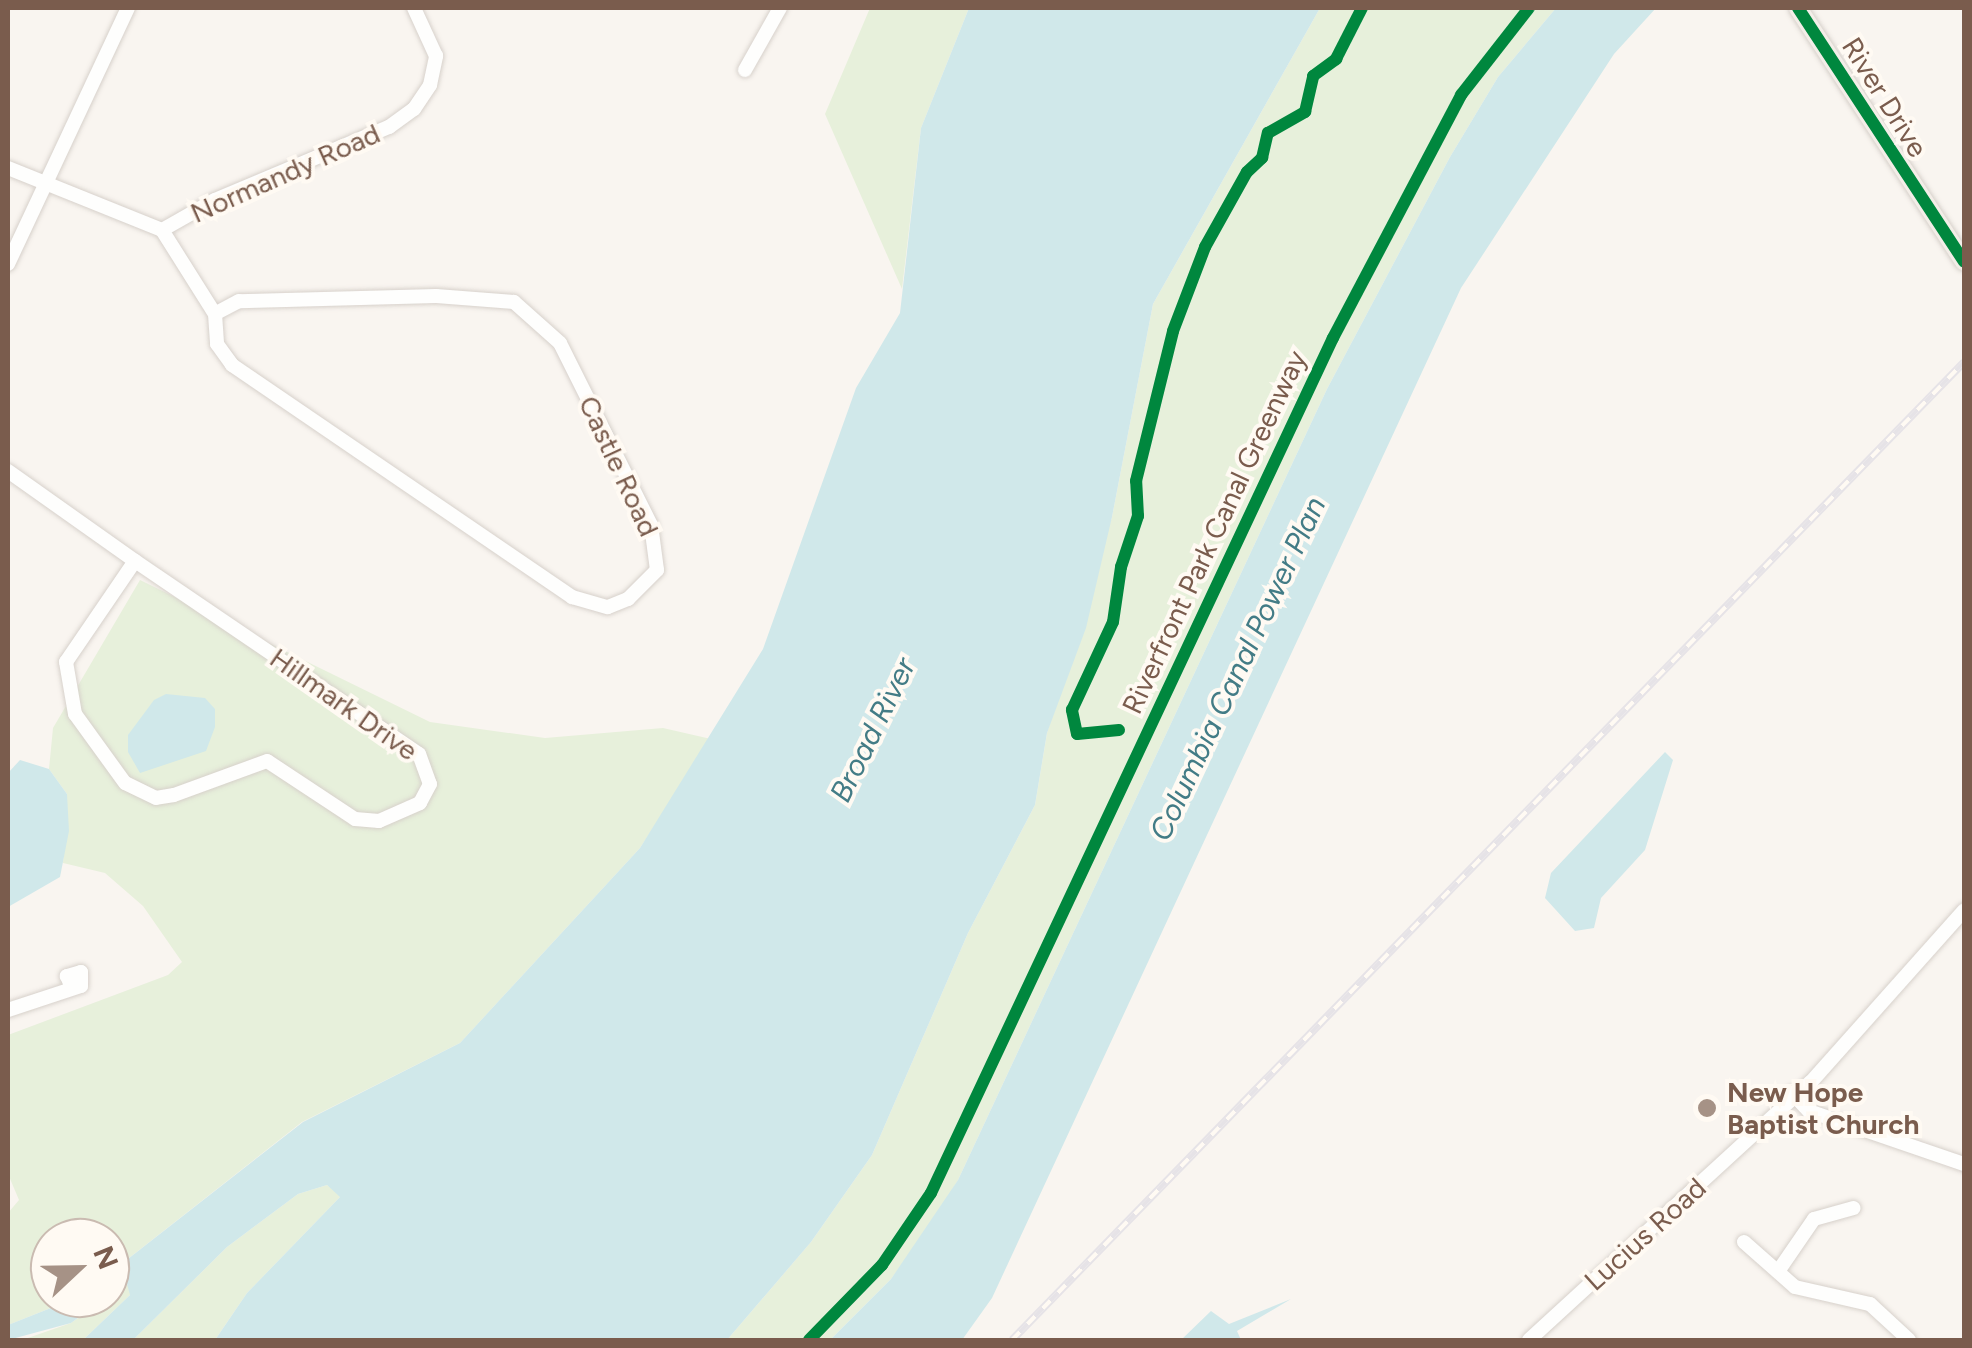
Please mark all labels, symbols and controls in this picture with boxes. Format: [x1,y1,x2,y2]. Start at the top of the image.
street label: River Drive [1835,31,1935,163]
street label: Normandy Road [185,116,385,230]
street label: Riverfront Park Canal Greenway [1115,345,1313,719]
street label: Castle Road [572,391,666,541]
water label: Columbia Canal Power Plan [1142,491,1334,847]
street label: Hillmark Drive [264,641,424,767]
water label: Broad River [823,652,923,808]
place label: New Hope Baptist Church [1727,1075,1919,1141]
marker: New Hope Baptist Church [1696,1097,1718,1119]
street label: Lucius Road [1577,1171,1713,1297]
north arrow [30,1218,130,1318]
text: N [86,1241,126,1274]

